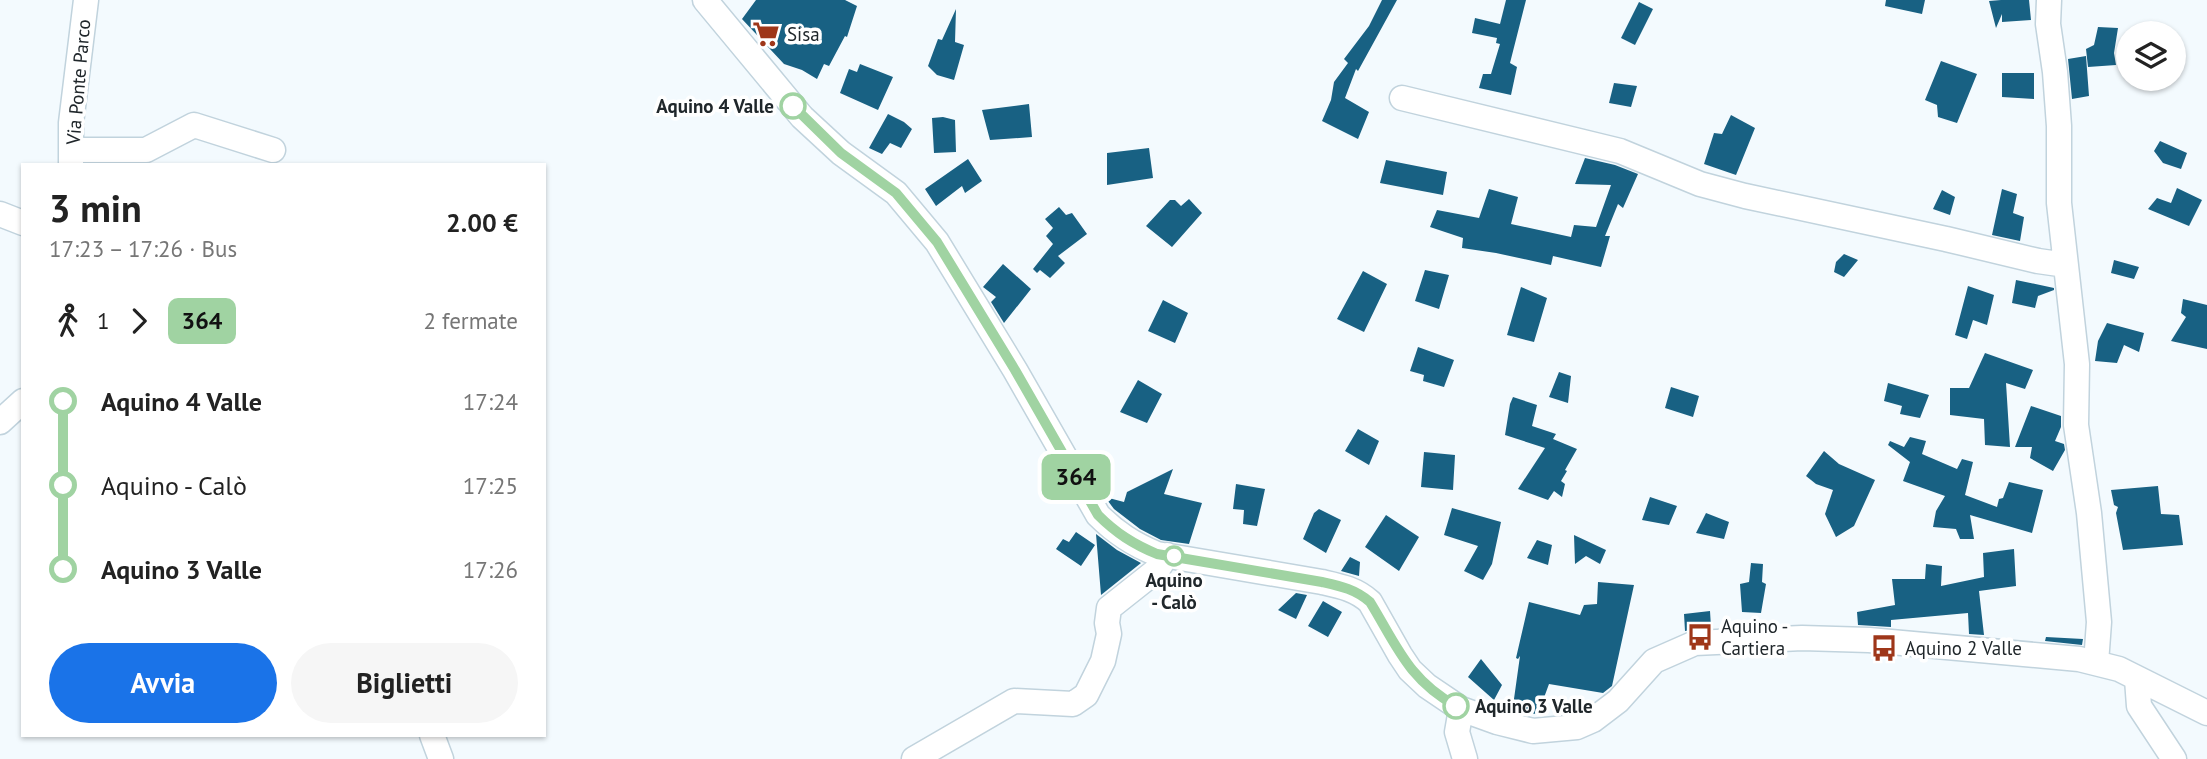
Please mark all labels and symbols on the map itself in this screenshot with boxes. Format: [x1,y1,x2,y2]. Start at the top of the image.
street label: Via Ponte Parco [60,18,95,147]
supermarket icon: Sisa [751,19,781,49]
place label: Sisa [787,22,820,46]
marker: Aquino 4 Valle [780,93,806,119]
place label: Aquino 4 Valle [656,94,774,118]
line badge: 364 [1036,454,1116,500]
marker: Aquino - Calò [1164,546,1184,566]
place label: Aquino - Calò [1145,568,1203,614]
place label: Aquino - Cartiera [1721,614,1788,660]
bus stop icon: Aquino - Cartiera [1685,622,1715,652]
bus stop icon: Aquino 2 Valle [1869,633,1899,663]
place label: Aquino 2 Valle [1905,636,2022,660]
marker: Aquino 3 Valle [1443,693,1469,719]
place label: Aquino 3 Valle [1475,694,1593,718]

